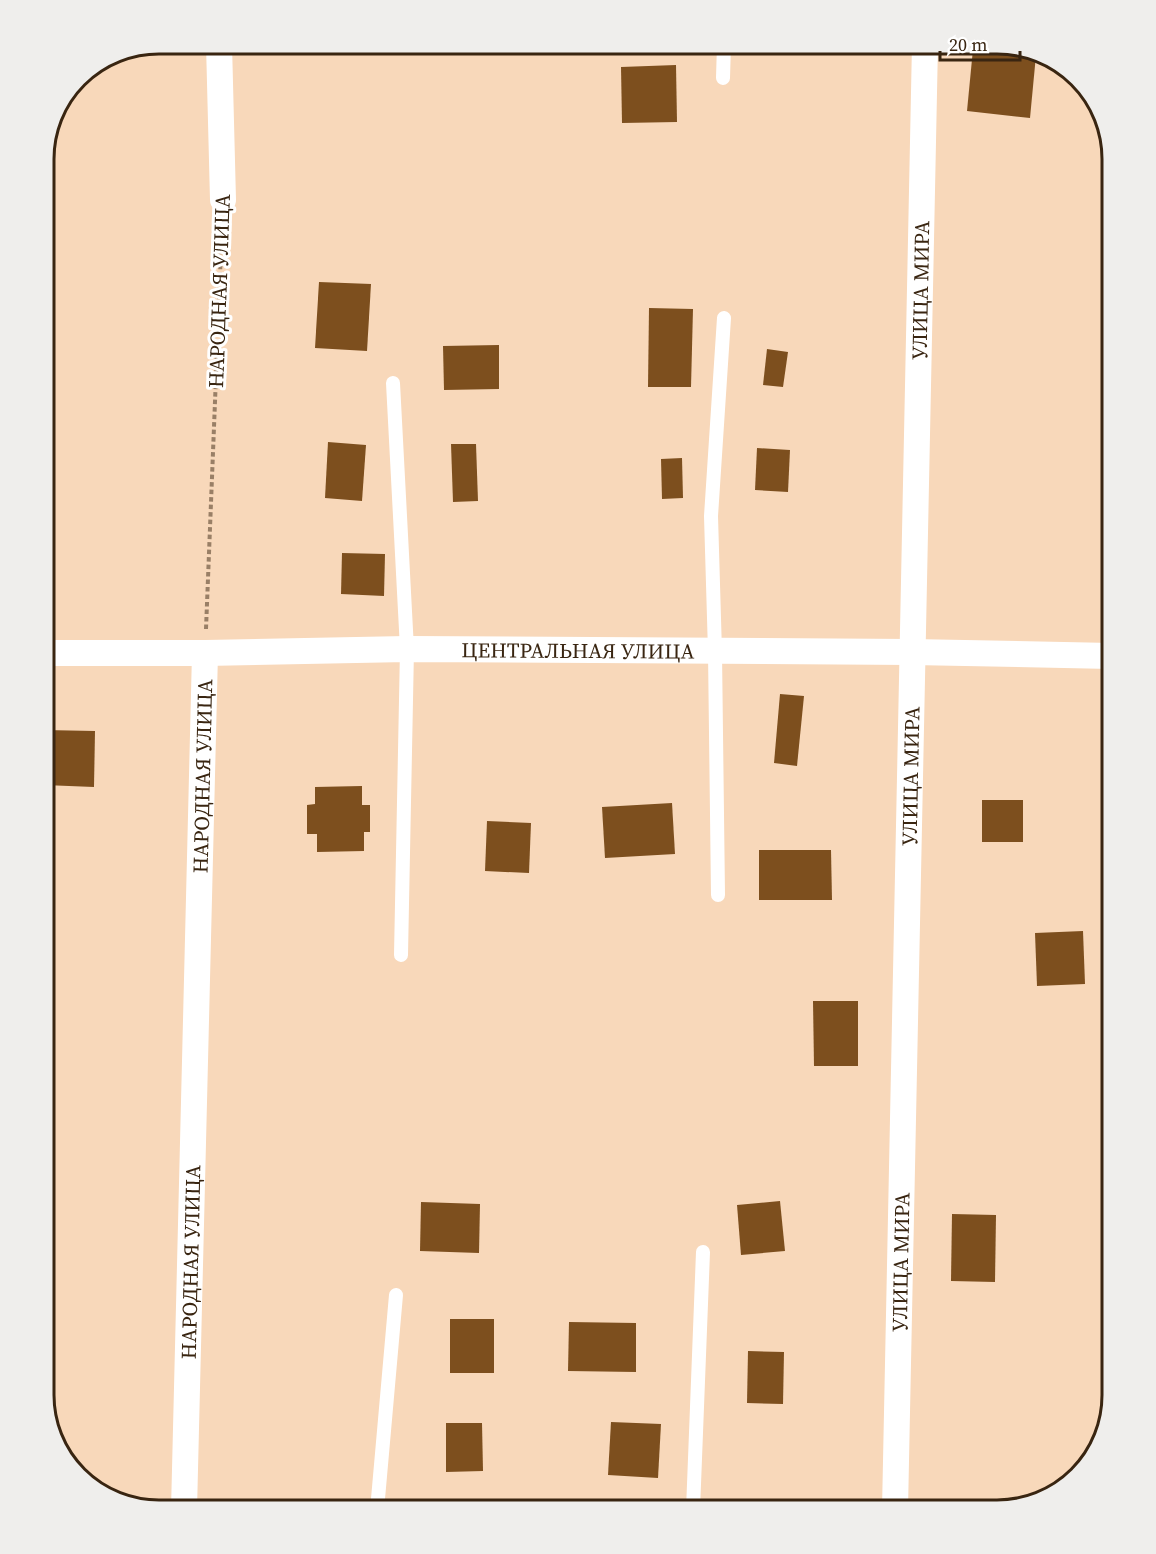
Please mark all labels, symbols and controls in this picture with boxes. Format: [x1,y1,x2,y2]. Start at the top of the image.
scale bar [940,24,1020,62]
text: 20 m [949,32,987,57]
street label: НАРОДНАЯ УЛИЦА [201,193,237,389]
street label: УЛИЦА МИРА [904,220,936,360]
street label: ЦЕНТРАЛЬНАЯ УЛИЦА [461,635,695,665]
street label: НАРОДНАЯ УЛИЦА [185,679,219,874]
street label: УЛИЦА МИРА [894,706,926,846]
street label: НАРОДНАЯ УЛИЦА [173,1165,207,1360]
street label: УЛИЦА МИРА [884,1192,916,1332]

